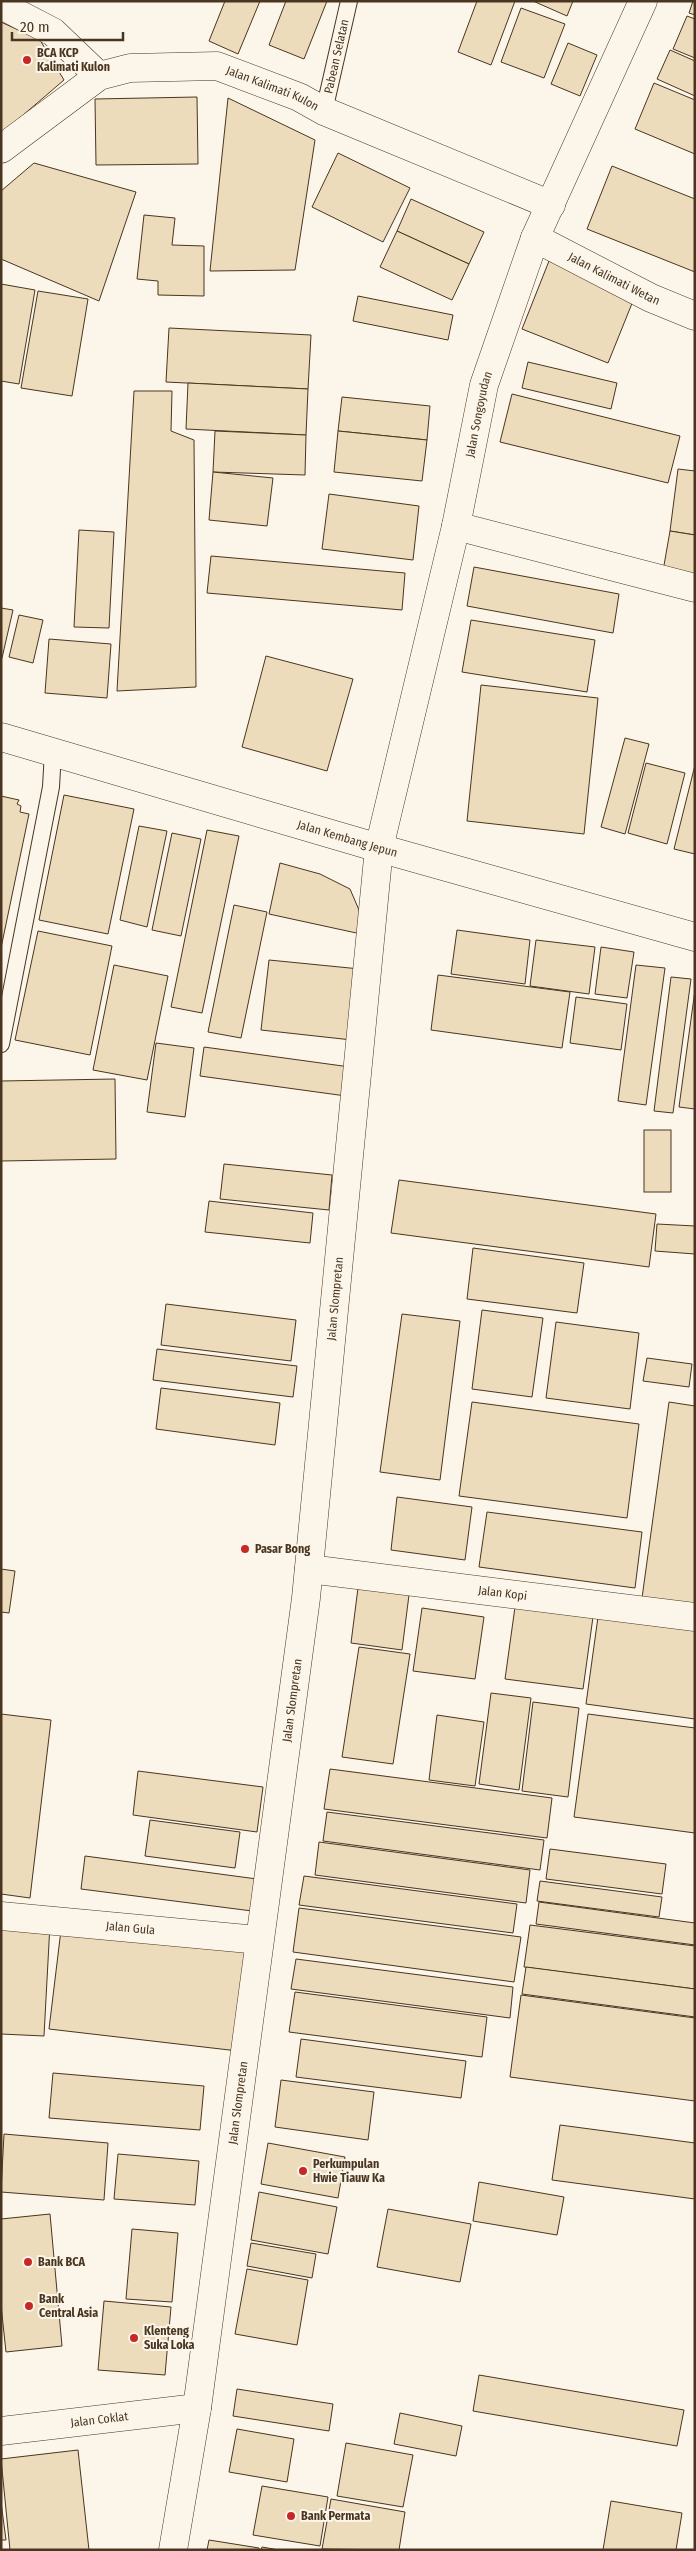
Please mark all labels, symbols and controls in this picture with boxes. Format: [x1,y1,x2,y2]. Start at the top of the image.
scale bar [12,10,124,42]
text: 20 m [20,18,50,36]
street label: Pabean Selatan [321,18,352,95]
place label: BCA KCP Kalimati Kulon [37,46,110,74]
marker: BCA KCP Kalimati Kulon [21,54,33,66]
street label: Jalan Kalimati Kulon [224,63,321,114]
street label: Jalan Kalimati Wetan [566,249,662,308]
street label: Jalan Songoyudan [463,369,495,459]
street label: Jalan Kembang Jepun [296,817,399,860]
street label: Jalan Slompretan [324,1256,346,1341]
place label: Pasar Bong [255,1542,310,1556]
marker: Pasar Bong [239,1543,251,1555]
street label: Jalan Kopi [477,1583,528,1603]
street label: Jalan Slompretan [280,1658,305,1743]
street label: Jalan Gula [105,1919,156,1937]
street label: Jalan Slompretan [226,2060,251,2145]
place label: Perkumpulan Hwie Tiauw Ka [313,2157,385,2185]
marker: Perkumpulan Hwie Tiauw Ka [297,2165,309,2177]
place label: Bank BCA [38,2255,86,2269]
marker: Bank BCA [22,2256,34,2268]
place label: Bank Central Asia [39,2292,98,2320]
marker: Bank Central Asia [23,2300,35,2312]
place label: Klenteng Suka Loka [144,2324,195,2352]
marker: Klenteng Suka Loka [128,2332,140,2344]
street label: Jalan Coklat [70,2409,129,2430]
place label: Bank Permata [301,2509,370,2523]
marker: Bank Permata [285,2510,297,2522]

